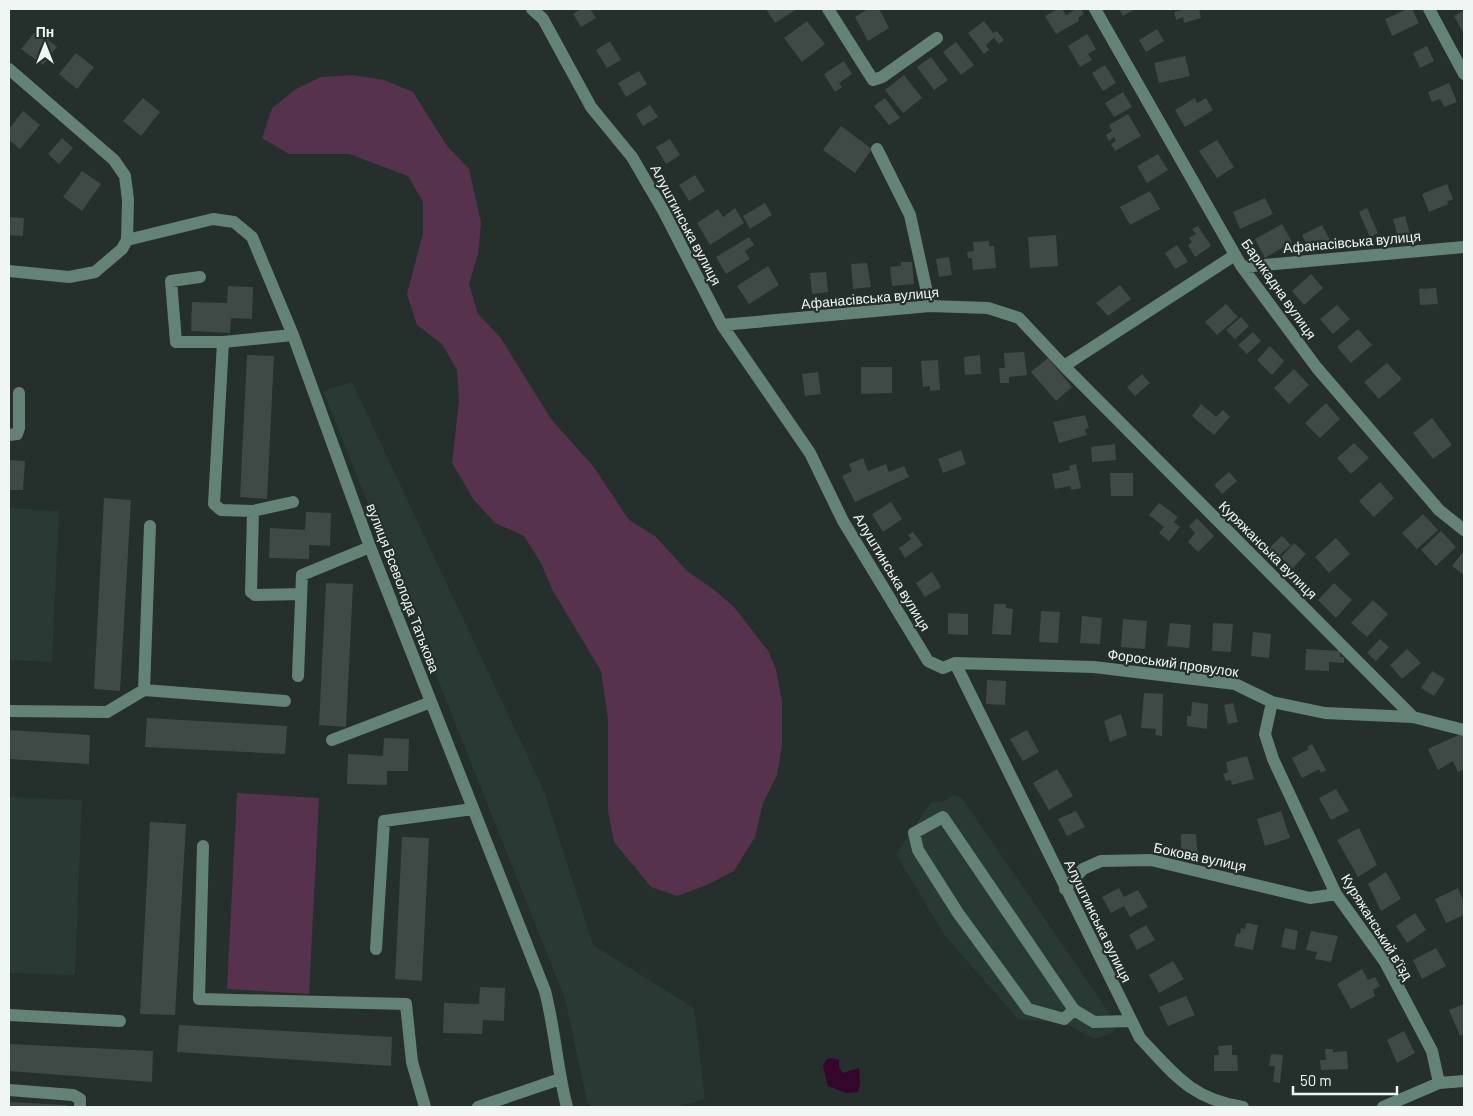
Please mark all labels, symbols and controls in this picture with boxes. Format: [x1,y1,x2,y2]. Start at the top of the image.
north arrow [20,20,70,70]
text: Пн [36,23,54,40]
street label: Алуштинська вулиця [647,161,726,288]
street label: Афанасівська вулиця [1282,227,1422,256]
street label: Барикадна вулиця [1238,235,1320,342]
street label: Афанасівська вулиця [800,283,940,312]
street label: Куряжанська вулиця [1216,497,1321,602]
street label: вулиця Всеволода Татькова [363,501,444,675]
street label: Алуштинська вулиця [851,510,934,634]
street label: Фороський провулок [1106,645,1241,680]
street label: Бокова вулиця [1152,838,1248,875]
street label: Алуштинська вулиця [1061,857,1136,985]
street label: Куряжанський в’їзд [1338,871,1417,983]
scale bar [1293,1064,1397,1096]
text: 50 m [1300,1071,1332,1089]

